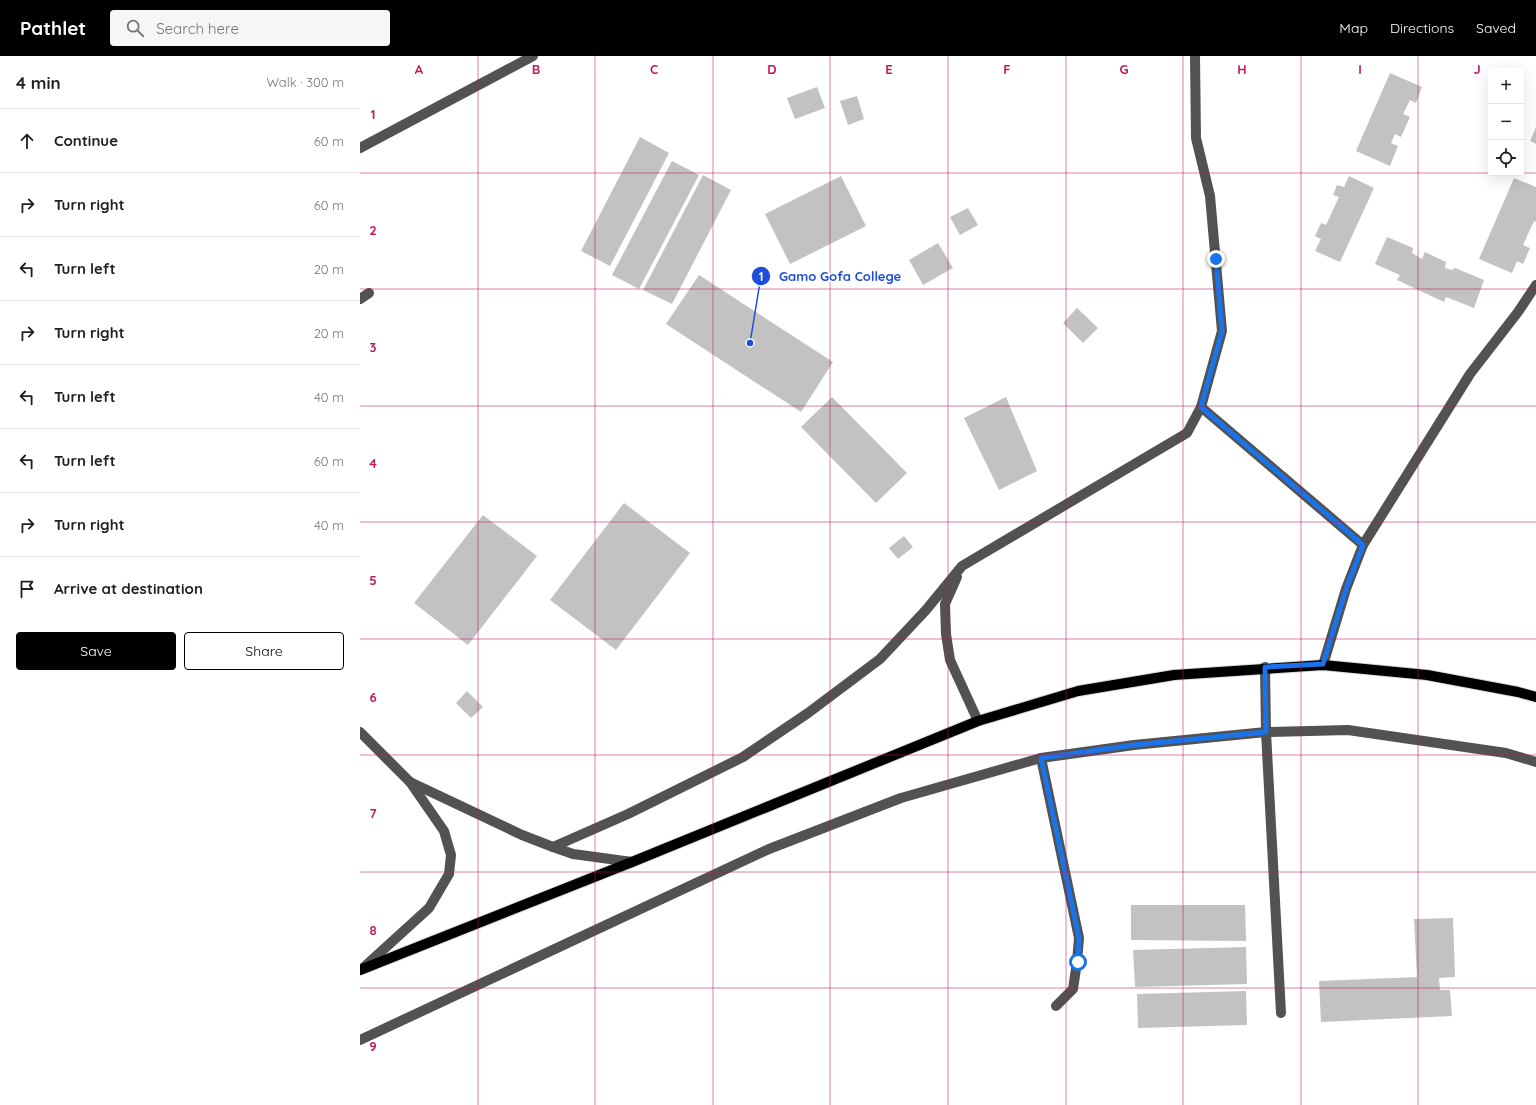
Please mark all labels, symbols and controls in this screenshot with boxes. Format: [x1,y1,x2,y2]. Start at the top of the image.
search box [110,10,390,46]
text: Pathlet [20,16,86,40]
icon: search [124,17,146,39]
text: Search here [156,19,239,38]
text: Map [1339,19,1368,37]
text: Directions [1390,19,1454,37]
text: Saved [1476,19,1516,37]
text: A [415,61,424,77]
text: B [532,61,540,77]
text: C [650,61,658,77]
text: D [767,61,777,77]
text: E [885,61,893,77]
text: F [1003,61,1011,77]
text: G [1119,61,1129,77]
text: H [1237,61,1247,77]
text: I [1358,61,1362,77]
text: J [1473,61,1481,77]
map controls [1488,68,1524,176]
button: + [1488,68,1524,104]
text: 4 min [16,72,61,93]
text: Walk · 300 m [266,74,344,90]
button: − [1488,104,1524,140]
text: 1 [370,106,376,122]
icon: ahead [16,130,38,152]
text: Continue [54,131,118,150]
text: 60 m [314,133,344,149]
button: locate [1488,140,1524,176]
icon: right [16,194,38,216]
text: Turn right [54,195,125,214]
text: 60 m [314,197,344,213]
text: 2 [369,222,377,238]
route end [1207,250,1225,268]
icon: left [16,258,38,280]
text: Turn left [54,259,116,278]
text: 20 m [314,261,344,277]
callout: Gamo Gofa College [751,264,909,289]
text: Gamo Gofa College [779,268,901,284]
text: 1 [759,269,763,284]
icon: right [16,322,38,344]
text: Turn right [54,323,125,342]
text: 20 m [314,325,344,341]
text: 3 [370,339,377,355]
icon: left [16,386,38,408]
text: Turn left [54,387,116,406]
text: 40 m [314,389,344,405]
icon: left [16,450,38,472]
text: Turn left [54,451,116,470]
text: 60 m [314,453,344,469]
text: 4 [369,455,377,471]
icon: right [16,514,38,536]
text: Turn right [54,515,125,534]
text: 40 m [314,517,344,533]
text: 5 [369,572,377,588]
icon: arrive [16,578,38,600]
text: Arrive at destination [54,579,203,598]
button: Save [16,632,176,670]
button: Share [184,632,344,670]
text: 6 [369,689,377,705]
text: 7 [369,805,377,821]
text: 8 [369,922,377,938]
route start [1069,953,1087,971]
text: 9 [369,1038,377,1054]

